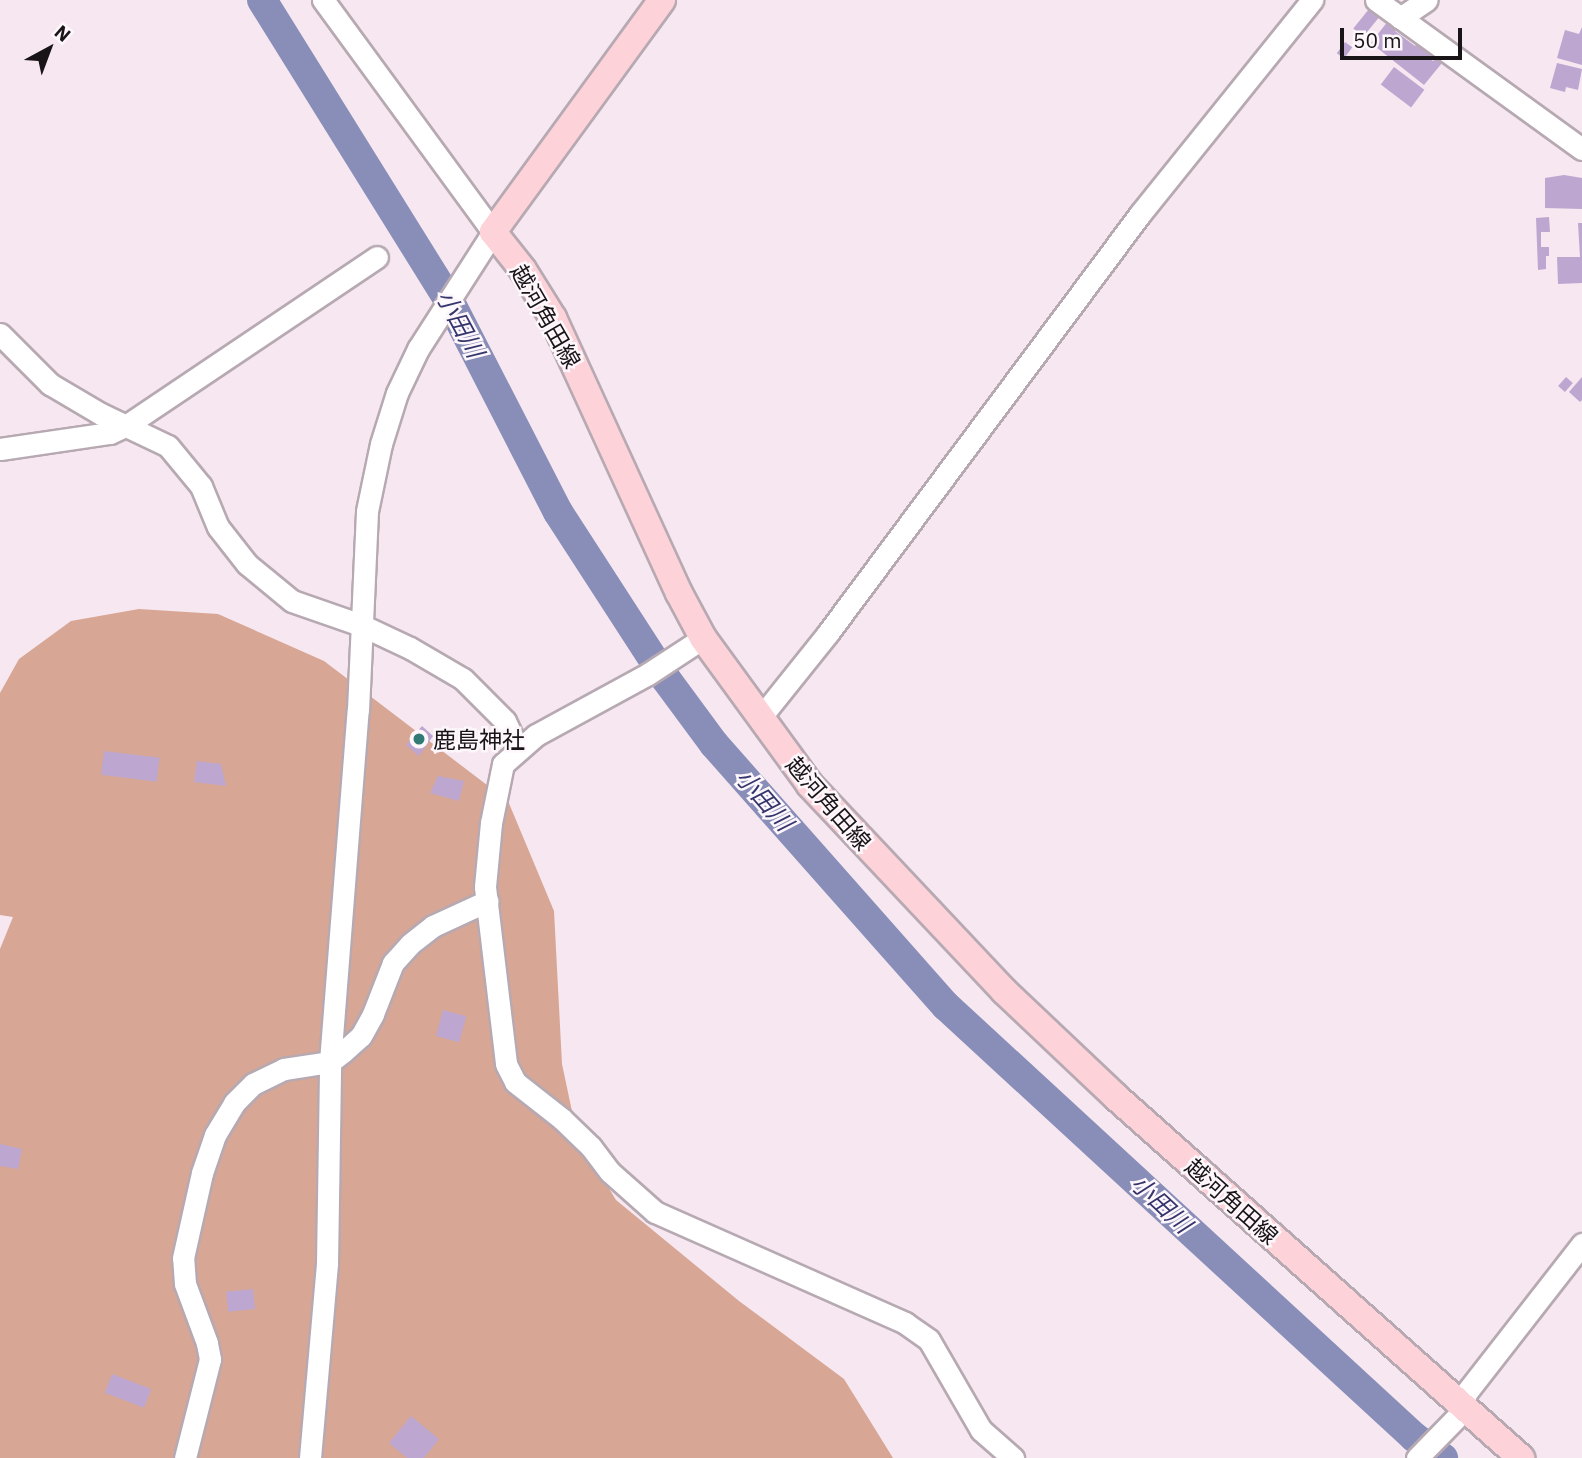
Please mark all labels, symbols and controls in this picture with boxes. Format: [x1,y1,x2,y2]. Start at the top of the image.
north arrow [14,14,84,84]
scale bar [1344,14,1466,58]
text: N [50,20,76,47]
text: 50 m [1353,26,1402,54]
street label: 越河角田線 [505,259,587,373]
water label: 小田川 [430,285,490,363]
place label: 鹿島神社 [433,725,525,753]
marker: 鹿島神社 [411,731,427,747]
street label: 越河角田線 [781,751,877,855]
water label: 小田川 [730,763,798,837]
street label: 越河角田線 [1180,1152,1284,1250]
water label: 小田川 [1125,1169,1197,1239]

